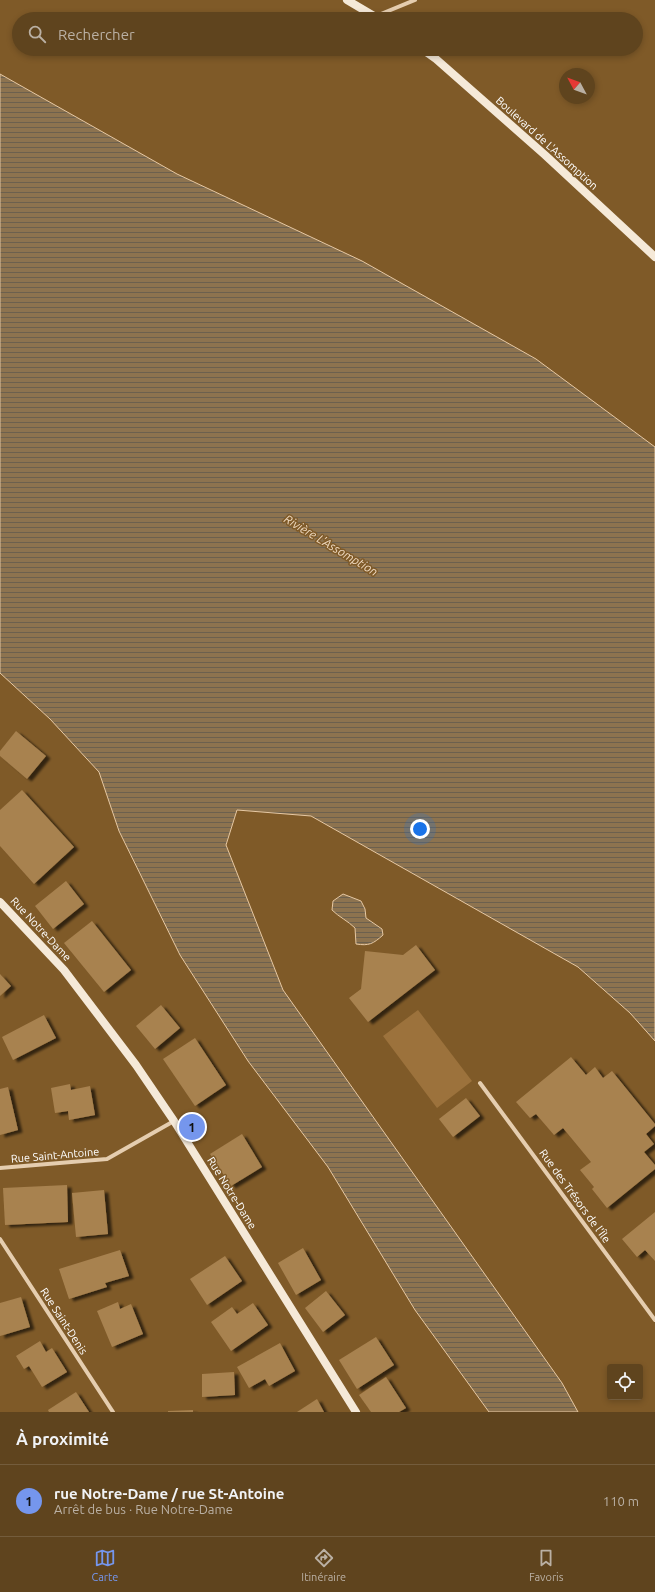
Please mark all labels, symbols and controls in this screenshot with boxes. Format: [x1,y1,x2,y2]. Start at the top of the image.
search box [12,12,643,56]
icon: search [26,23,48,45]
text: Rechercher [58,26,135,43]
north arrow [559,68,595,104]
street label: Boulevard de L'Assomption [494,94,600,192]
water label: Rivière L'Assomption [282,512,380,578]
your location [410,819,430,839]
street label: Rue Notre-Dame [8,895,74,963]
pin: 1 [179,1112,205,1142]
street label: Rue Saint-Antoine [10,1145,100,1165]
street label: Rue des Trésors de l'Île [537,1146,614,1245]
street label: Rue Notre-Dame [205,1155,259,1231]
street label: Rue Saint-Denis [38,1285,90,1357]
map controls [607,1364,643,1400]
button: locate [607,1364,643,1400]
text: À proximité [16,1429,109,1448]
text: rue Notre-Dame / rue St-Antoine [54,1485,284,1502]
text: 1 [25,1494,33,1508]
text: 110 m [603,1494,639,1508]
text: Arrêt de bus · Rue Notre-Dame [54,1502,233,1516]
tab: Carte [91,1547,118,1583]
tab: Itinéraire [301,1547,346,1583]
tab: Favoris [529,1547,564,1583]

